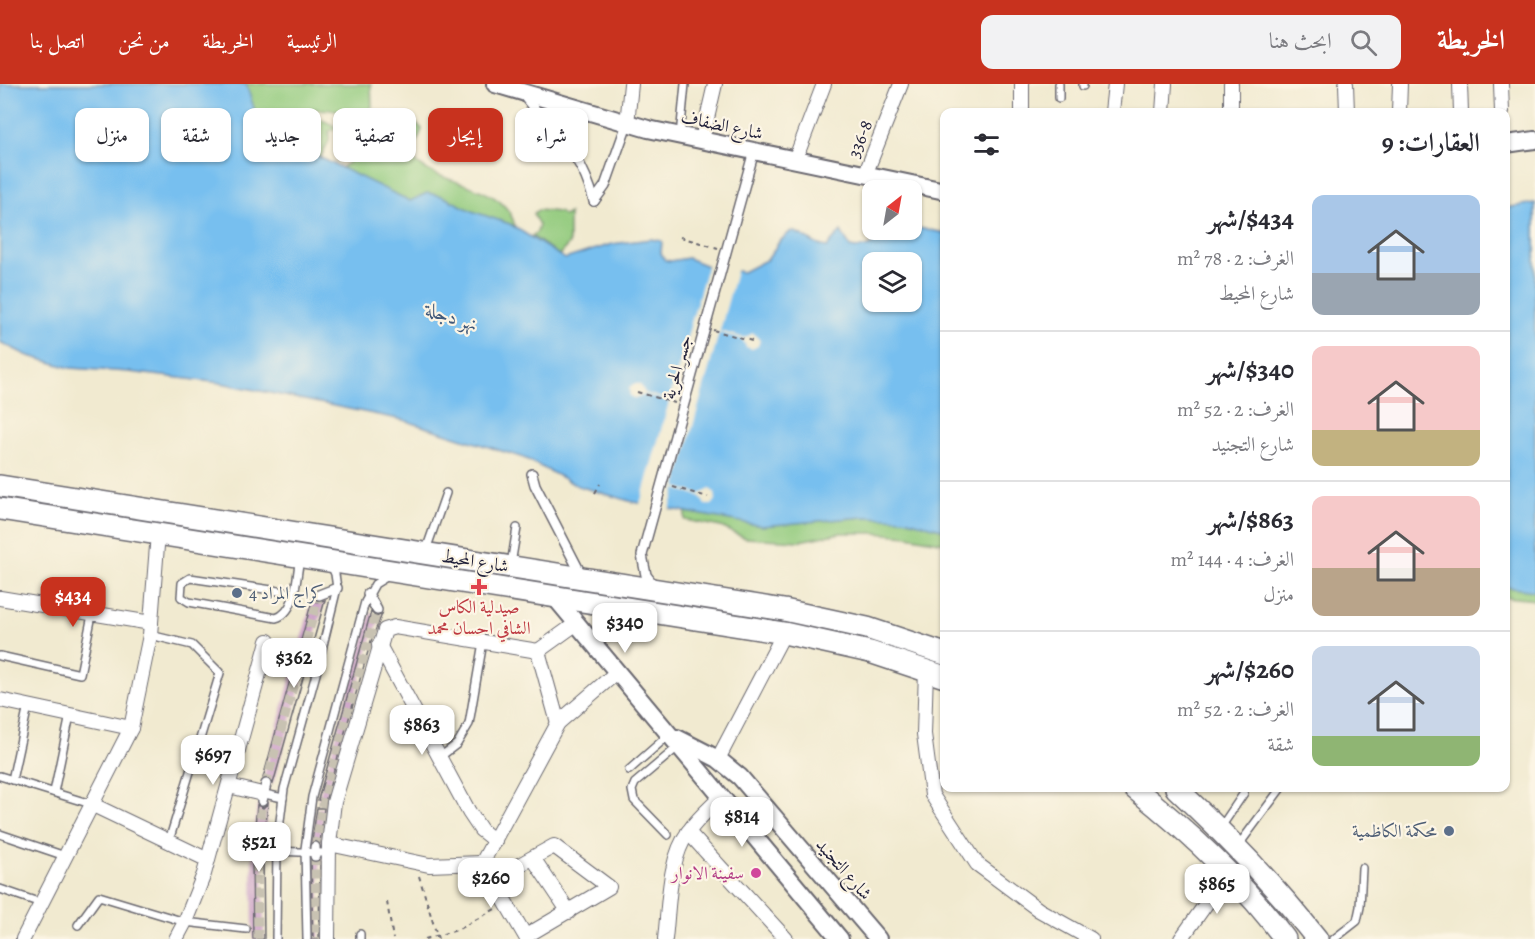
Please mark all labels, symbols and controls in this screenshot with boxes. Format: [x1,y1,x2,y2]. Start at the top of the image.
search box [981,15,1401,69]
text: الخريطة [1437,21,1505,59]
text: ابحث هنا [1269,26,1332,56]
icon: search [1347,26,1380,59]
text: اتصل بنا [30,27,85,55]
text: من نحن [118,27,170,55]
text: الخريطة [203,27,254,55]
text: الرئيسية [287,27,337,55]
street label: شارع الضفاف [678,105,765,148]
chip: منزل [75,108,149,162]
chip: شقة [161,108,231,162]
chip: جديد [243,108,321,162]
chip: تصفية [333,108,416,162]
chip: إيجار [428,108,503,162]
chip: شراء [515,108,588,162]
street label: 336-8 [842,117,878,161]
text: العقارات: 9 [1382,125,1480,160]
icon: filters [970,128,1003,161]
north arrow [862,180,922,240]
map controls [862,180,922,312]
text: $434/شهر [1208,201,1294,236]
icon: home [1360,219,1432,291]
text: الغرف: 2 · 78 m² [1177,245,1294,272]
button: layers [862,252,922,312]
text: شارع المحيط [1218,280,1294,307]
water label: نهر دجلة [419,295,482,338]
street label: جسر الحرية [656,332,698,402]
text: $340/شهر [1207,352,1294,387]
icon: home [1360,370,1432,442]
text: الغرف: 2 · 52 m² [1177,396,1294,423]
text: شارع التجنيد [1211,431,1294,458]
text: $863/شهر [1208,502,1294,537]
icon: home [1360,520,1432,592]
street label: شارع المحيط [439,544,510,581]
text: الغرف: 4 · 144 m² [1170,546,1294,573]
pin: $434 [37,577,109,628]
marker: صيدلية الكاس الشافي احسان محمد [472,580,486,594]
place label: كراج المراد 4 [249,581,324,609]
text: منزل [1263,581,1294,608]
text: $434 [55,583,91,610]
marker: كراج المراد 4 [230,586,244,600]
place label: صيدلية الكاس الشافي احسان محمد [427,595,531,643]
pin: $340 [589,603,661,654]
text: $340 [606,609,644,636]
pin: $362 [258,638,330,689]
text: $362 [276,644,312,671]
text: $260/شهر [1206,652,1294,687]
icon: home [1360,670,1432,742]
text: الغرف: 2 · 52 m² [1177,696,1294,723]
pin: $863 [386,705,458,756]
text: $863 [404,711,440,738]
text: شقة [1268,731,1294,758]
pin: $697 [177,735,249,786]
text: $697 [195,741,231,768]
pin: $814 [706,797,778,848]
text: $814 [724,803,760,830]
place label: محكمة الكاظمية [1352,819,1437,843]
pin: $521 [223,822,295,873]
marker: محكمة الكاظمية [1442,824,1456,838]
text: $521 [242,828,276,855]
street label: شارع التجنيد [808,833,877,907]
pin: $260 [455,858,527,909]
place label: سفينة الانوار [670,861,744,885]
text: $260 [472,864,510,891]
pin: $865 [1181,864,1253,915]
marker: سفينة الانوار [749,866,763,880]
text: $865 [1199,870,1235,897]

